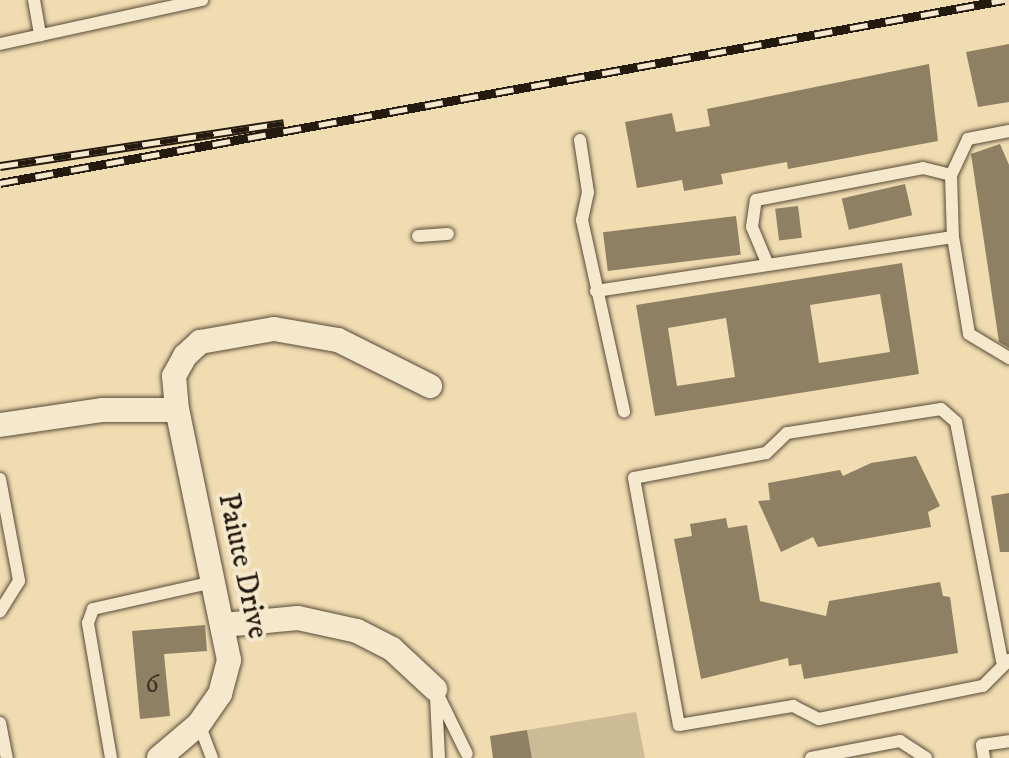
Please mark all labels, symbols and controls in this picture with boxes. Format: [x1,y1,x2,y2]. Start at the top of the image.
street label: Paiute Drive [209,490,275,642]
house number: 6 [145,669,159,701]

